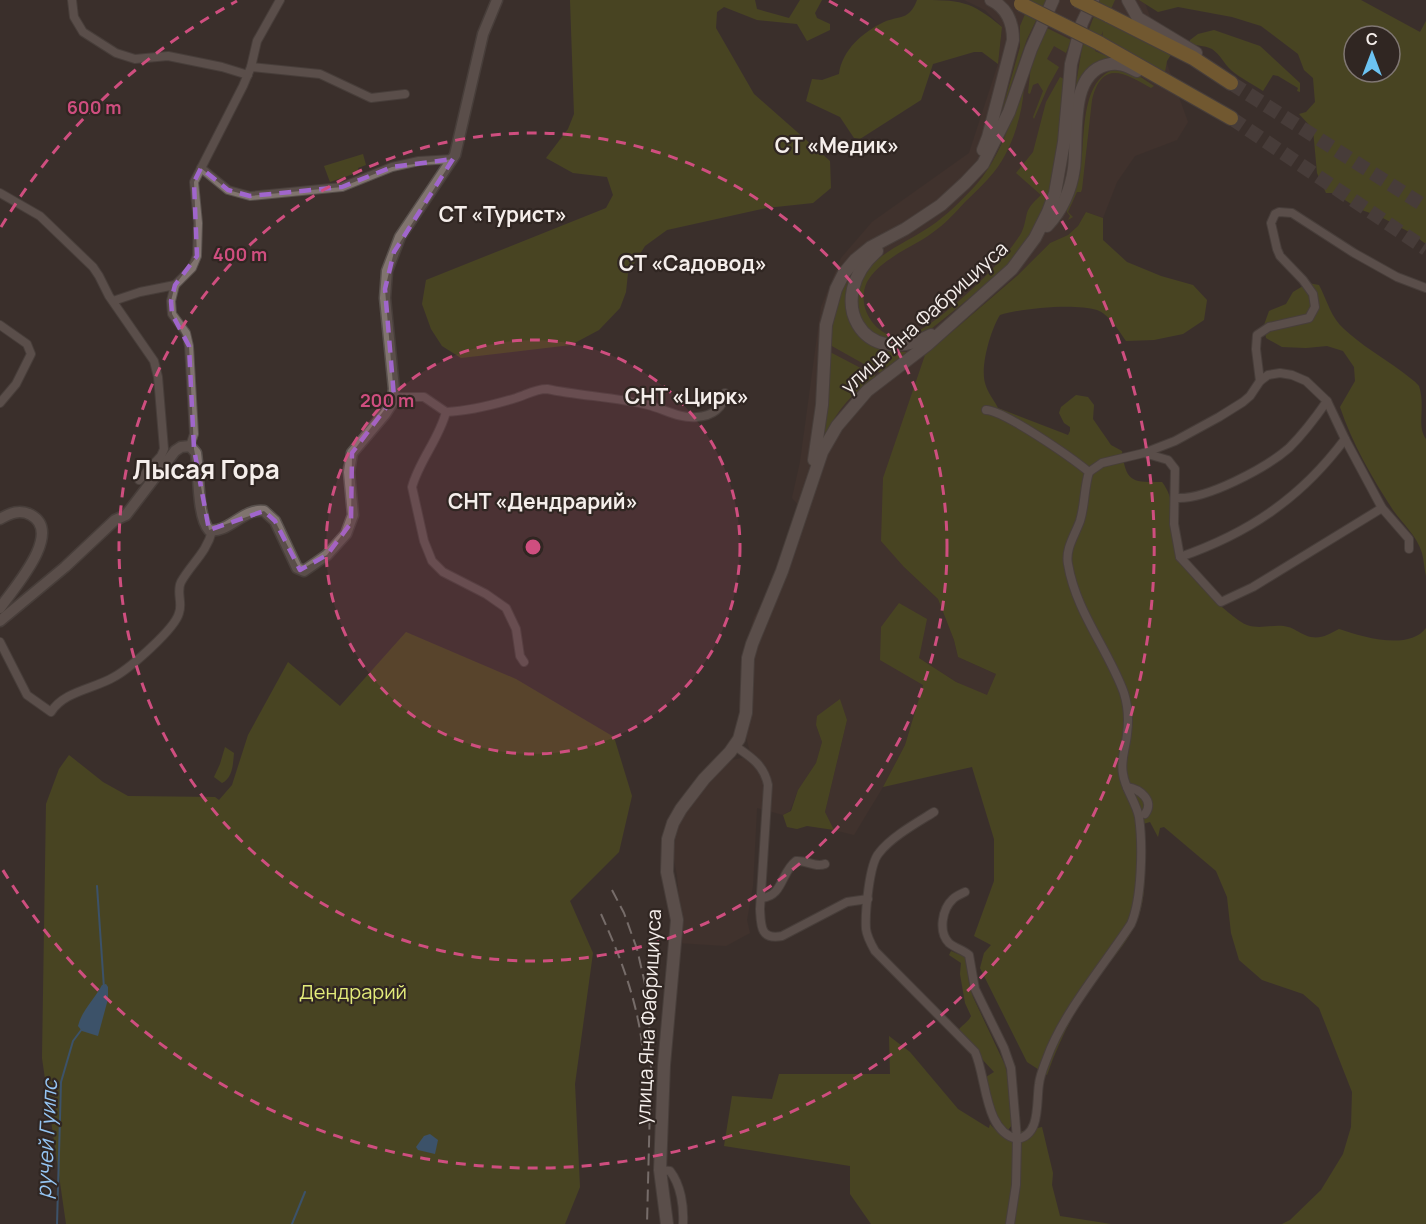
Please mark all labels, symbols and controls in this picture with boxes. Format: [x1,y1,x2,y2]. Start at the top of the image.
north arrow [1342,24,1402,84]
text: С [1366,28,1378,50]
text: 600 m [67,95,121,119]
district label: СТ «Медик» [775,131,899,159]
district label: СТ «Турист» [439,200,567,228]
street label: улица Яна Фабрициуса [835,235,1013,399]
text: 400 m [213,242,267,266]
district label: СТ «Садовод» [619,249,767,277]
district label: СНТ «Цирк» [625,382,749,410]
text: 200 m [360,388,414,412]
district label: Лысая Гора [132,451,280,487]
district label: СНТ «Дендрарий» [448,487,638,515]
centre of rings [523,537,543,557]
street label: улица Яна Фабрициуса [629,908,667,1126]
park label: Дендрарий [299,978,407,1005]
water label: ручей Гуипс [29,1076,63,1199]

